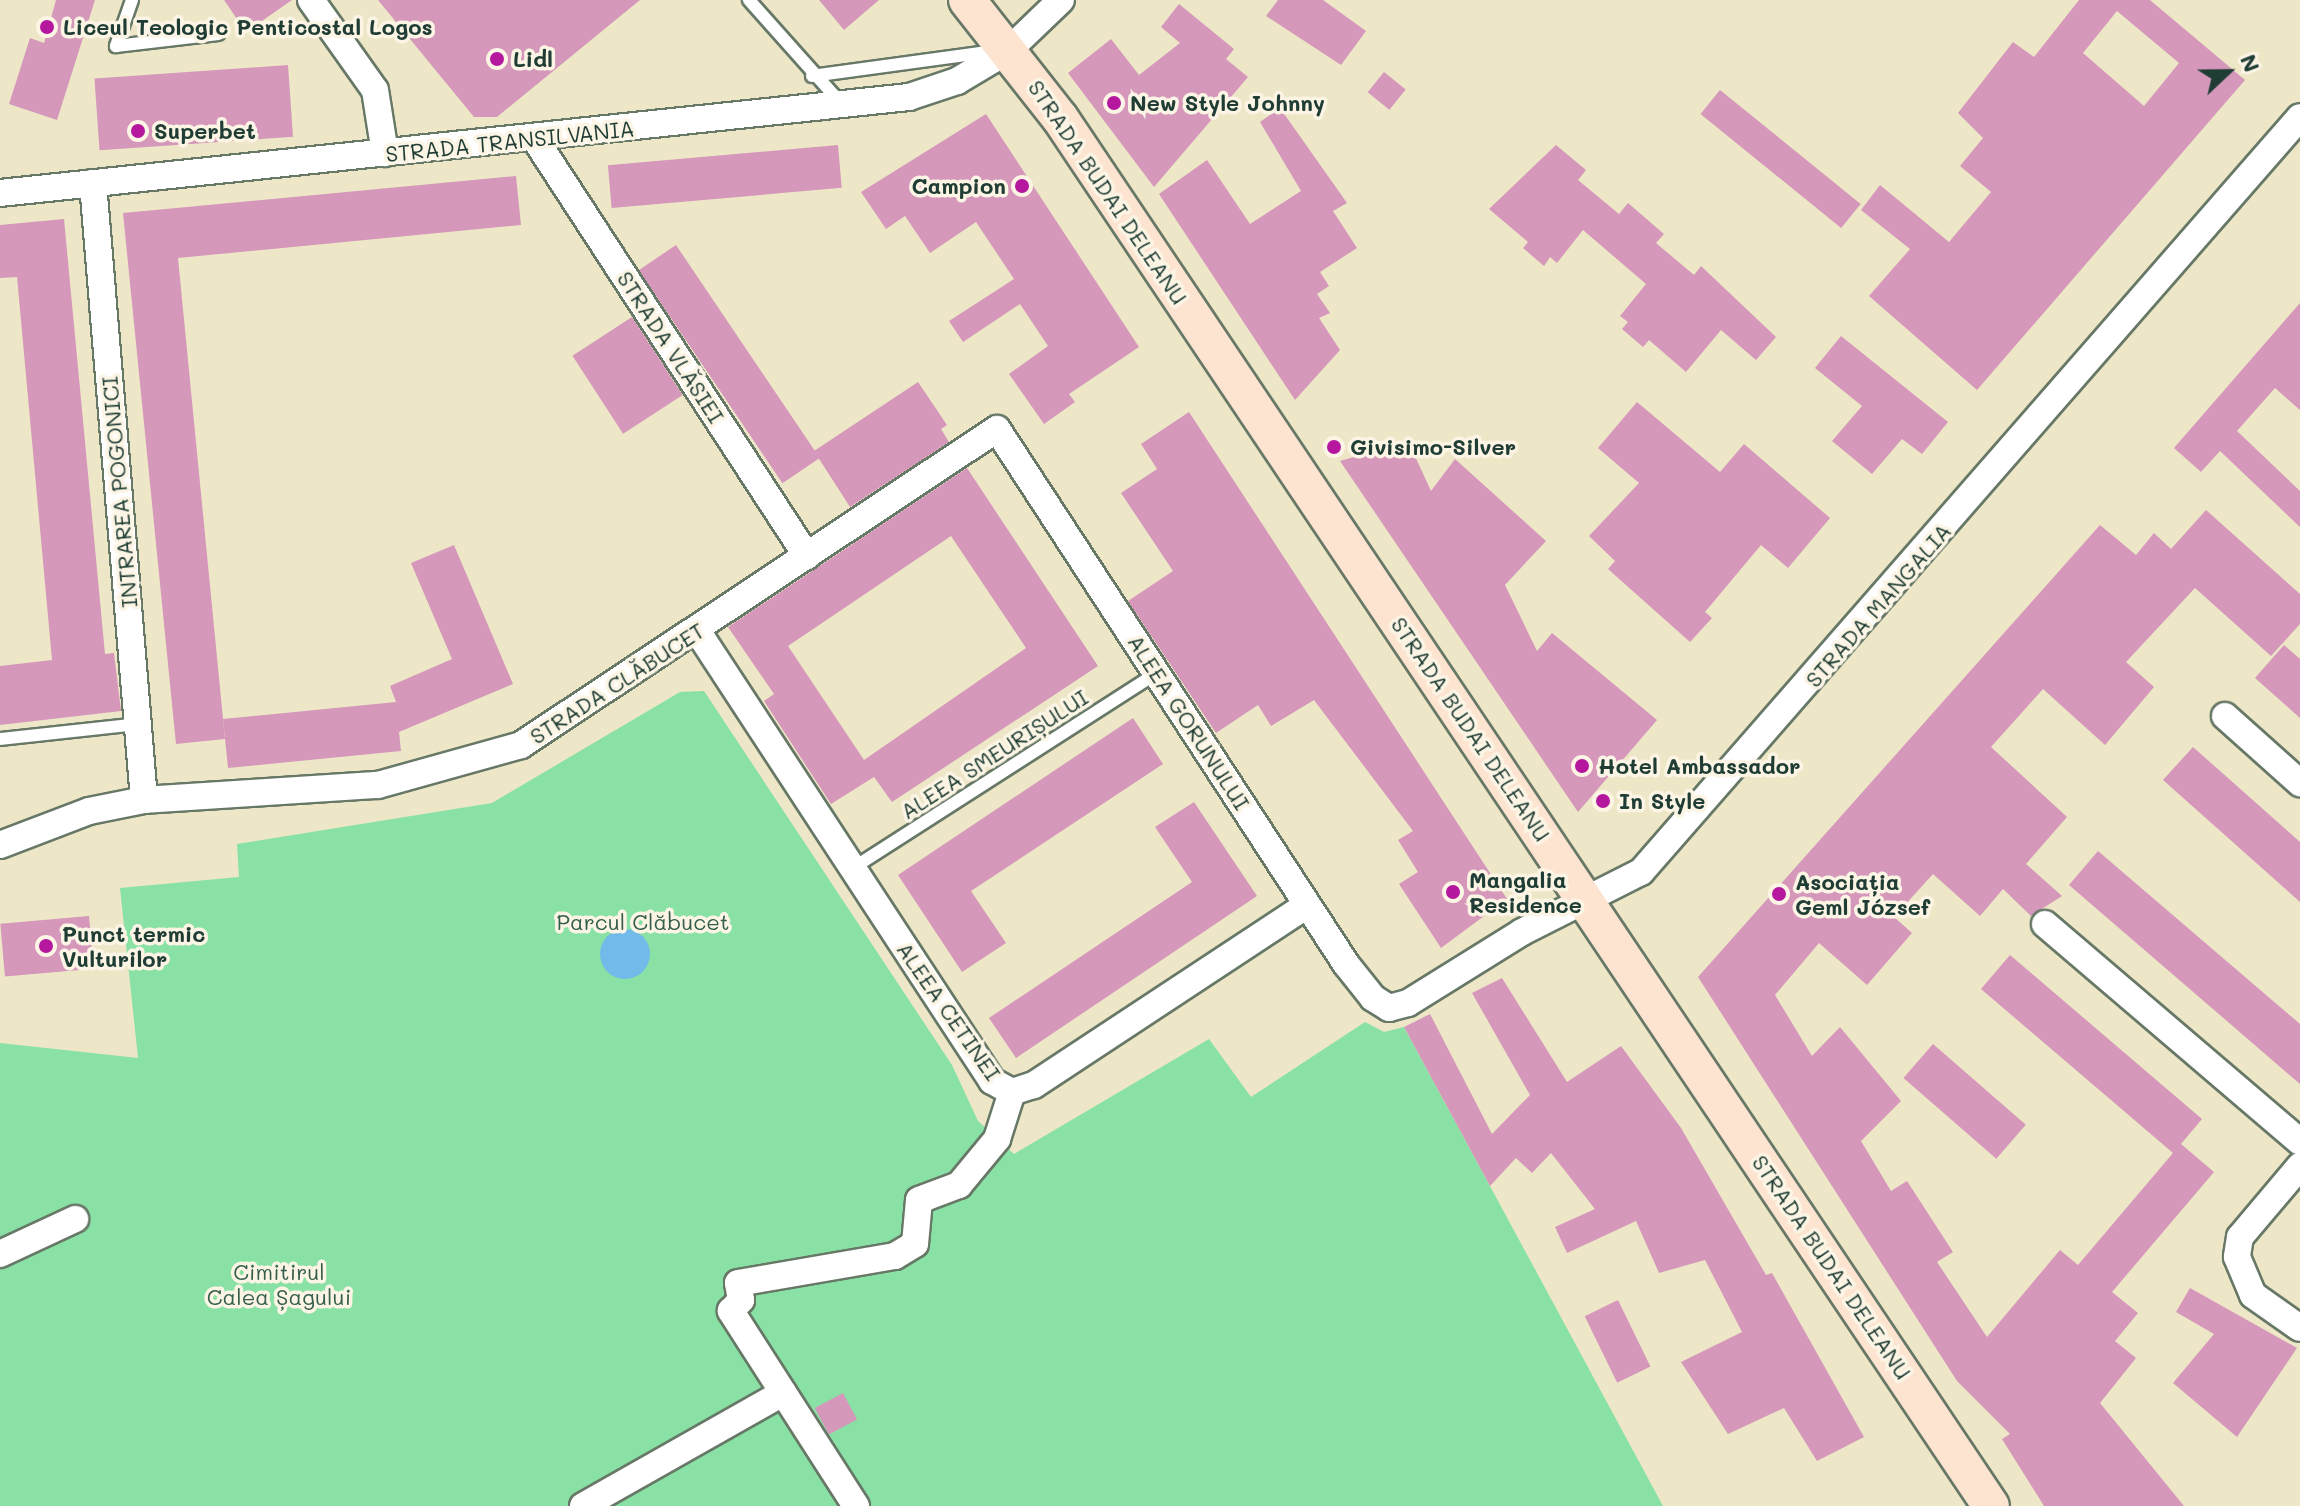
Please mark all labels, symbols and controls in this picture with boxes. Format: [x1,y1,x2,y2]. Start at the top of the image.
place label: Liceul Teologic Penticostal Logos [63,14,433,40]
marker: Liceul Teologic Penticostal Logos [38,18,56,36]
north arrow [2188,32,2268,112]
place label: Lidl [513,46,553,72]
marker: Lidl [488,50,506,68]
text: N [2234,50,2267,76]
street label: STRADA BUDAI DELEANU [1023,75,1193,309]
place label: New Style Johnny [1130,90,1325,116]
marker: New Style Johnny [1105,94,1123,112]
street label: STRADA TRANSILVANIA [384,115,636,167]
place label: Superbet [154,118,256,144]
marker: Superbet [129,122,147,140]
place label: Campion [911,173,1006,199]
marker: Campion [1013,177,1031,195]
street label: STRADA VLĂSIEI [612,266,730,428]
street label: INTRAREA POGONICI [96,375,142,609]
place label: Givisimo-Silver [1350,434,1516,460]
marker: Givisimo-Silver [1325,438,1343,456]
street label: STRADA MANGALIA [1800,518,1956,692]
street label: STRADA BUDAI DELEANU [1386,612,1556,846]
street label: STRADA CLĂBUCET [525,617,709,749]
street label: ALEEA GORUNULUI [1122,629,1256,815]
street label: ALEEA SMEURIȘULUI [895,684,1093,824]
place label: Hotel Ambassador [1598,753,1801,779]
marker: Hotel Ambassador [1573,757,1591,775]
place label: In Style [1619,788,1705,814]
marker: In Style [1594,792,1612,810]
place label: Mangalia Residence [1469,866,1582,918]
place label: Asociația Geml József [1795,868,1930,920]
marker: Mangalia Residence [1444,883,1462,901]
marker: Asociația Geml József [1770,885,1788,903]
park label: Parcul Clăbucet [557,909,729,935]
place label: Punct termic Vulturilor [62,920,206,972]
marker: Punct termic Vulturilor [37,937,55,955]
street label: ALEEA CETINEI [891,937,1007,1085]
street label: STRADA BUDAI DELEANU [1747,1150,1917,1384]
park label: Cimitirul Calea Șagului [207,1258,351,1310]

